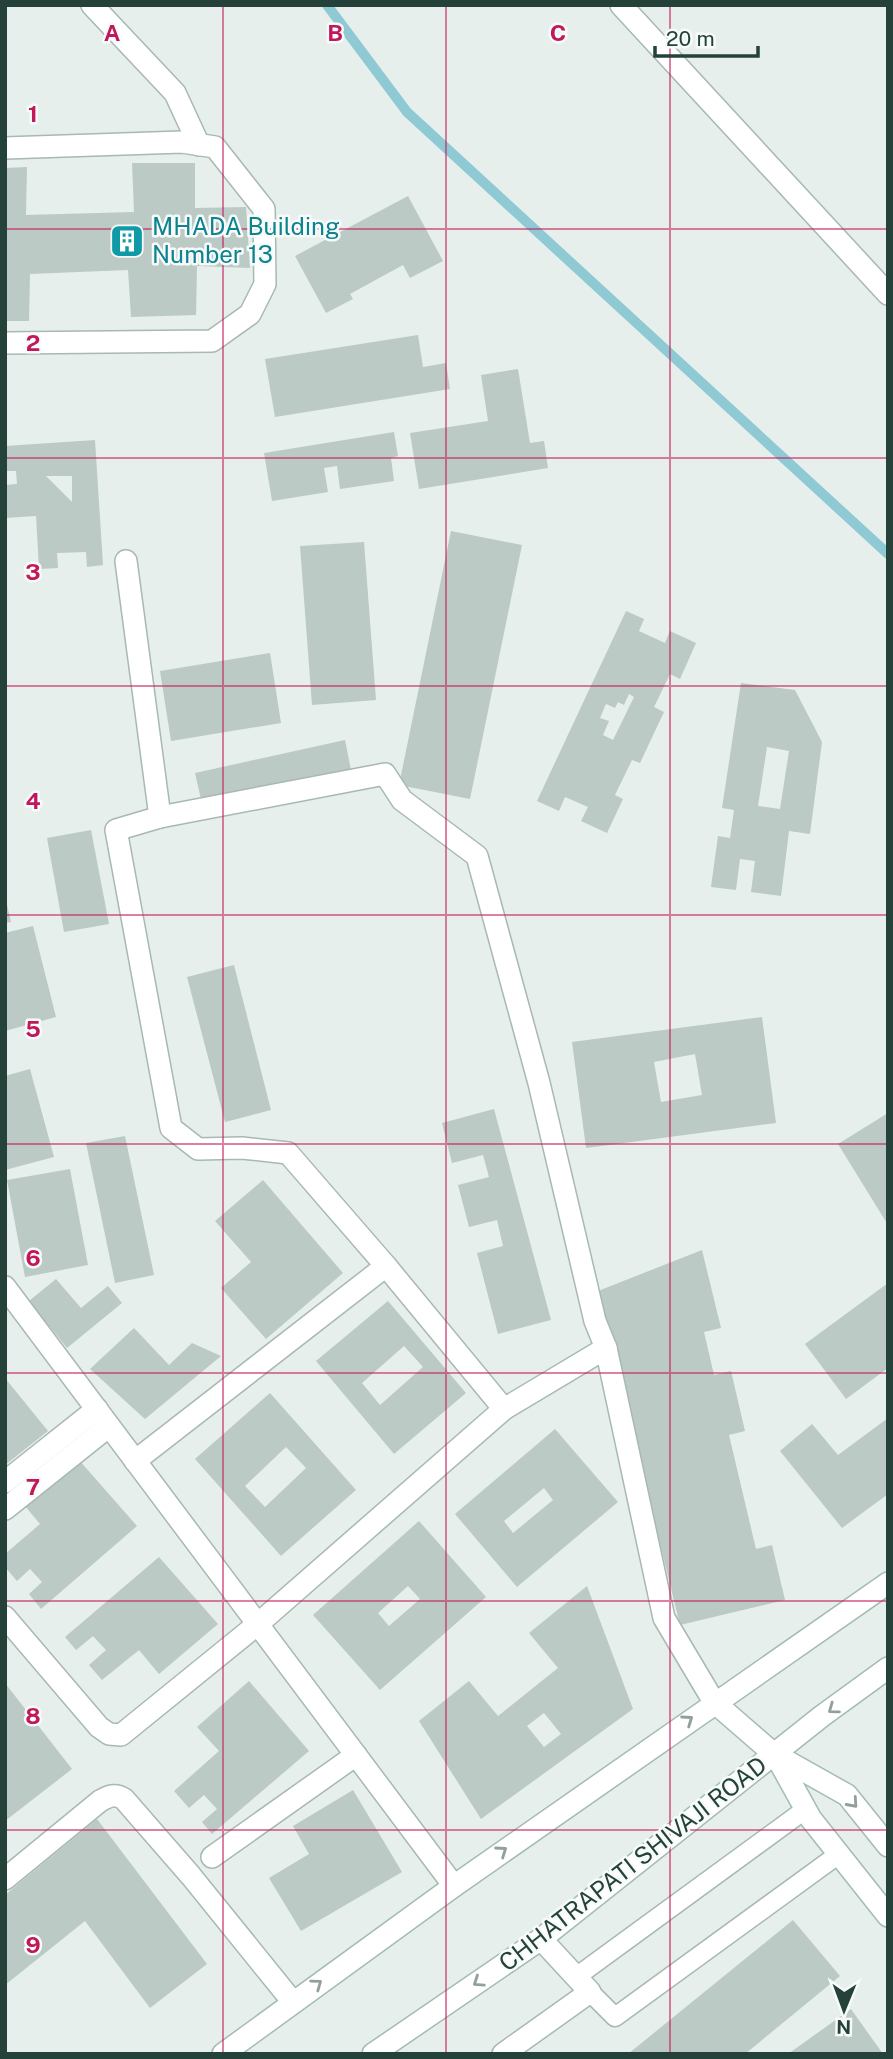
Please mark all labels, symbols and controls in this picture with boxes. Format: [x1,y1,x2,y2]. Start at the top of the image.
scale bar [655,14,758,58]
text: A [104,19,121,46]
text: B [327,19,343,46]
text: C [550,19,566,46]
text: 20 m [666,26,715,51]
text: 1 [28,100,38,127]
place label: MHADA Building Number 13 [152,212,340,268]
building icon: MHADA Building Number 13 [108,222,146,260]
text: 2 [26,329,40,356]
text: 3 [25,558,41,585]
text: 4 [25,787,41,814]
text: 5 [25,1015,41,1042]
text: 6 [25,1244,41,1271]
text: 7 [26,1473,40,1500]
one-way arrow [828,1700,841,1713]
text: 8 [25,1702,41,1729]
one-way arrow [680,1716,693,1728]
street label: CHHATRAPATI SHIVAJI ROAD [493,1750,772,1976]
one-way arrow [844,1795,857,1808]
one-way arrow [494,1847,507,1859]
text: 9 [25,1931,41,1958]
one-way arrow [473,1974,486,1986]
north arrow [809,1975,879,2045]
one-way arrow [309,1979,322,1992]
text: N [836,2016,851,2038]

